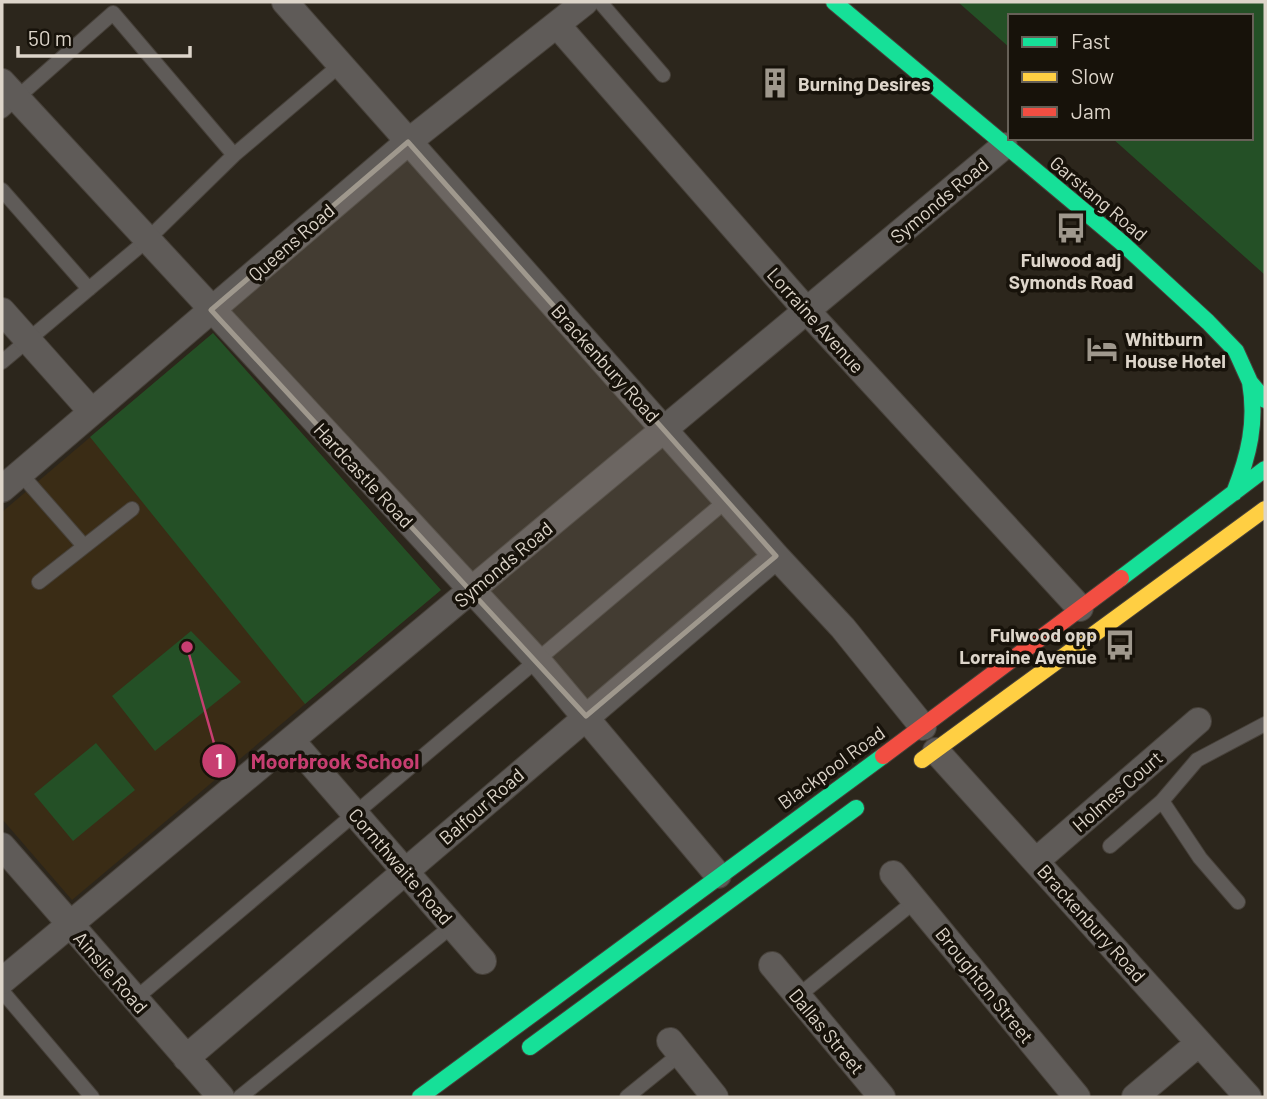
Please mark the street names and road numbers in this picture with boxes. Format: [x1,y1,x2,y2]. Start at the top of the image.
street label: Garstang Road [1046,151,1152,245]
street label: Symonds Road [885,152,993,248]
street label: Queens Road [243,198,339,286]
street label: Lorraine Avenue [763,263,869,377]
street label: Brackenbury Road [547,299,665,427]
street label: Hardcastle Road [309,418,419,532]
street label: Symonds Road [449,516,557,612]
street label: Blackpool Road [773,720,889,814]
street label: Holmes Court [1067,746,1167,836]
street label: Balfour Road [434,763,528,849]
street label: Cornthwaite Road [344,803,458,929]
street label: Brackenbury Road [1033,859,1151,987]
street label: Broughton Street [931,922,1039,1048]
street label: Ainslie Road [69,926,153,1018]
street label: Dallas Street [785,984,869,1078]

